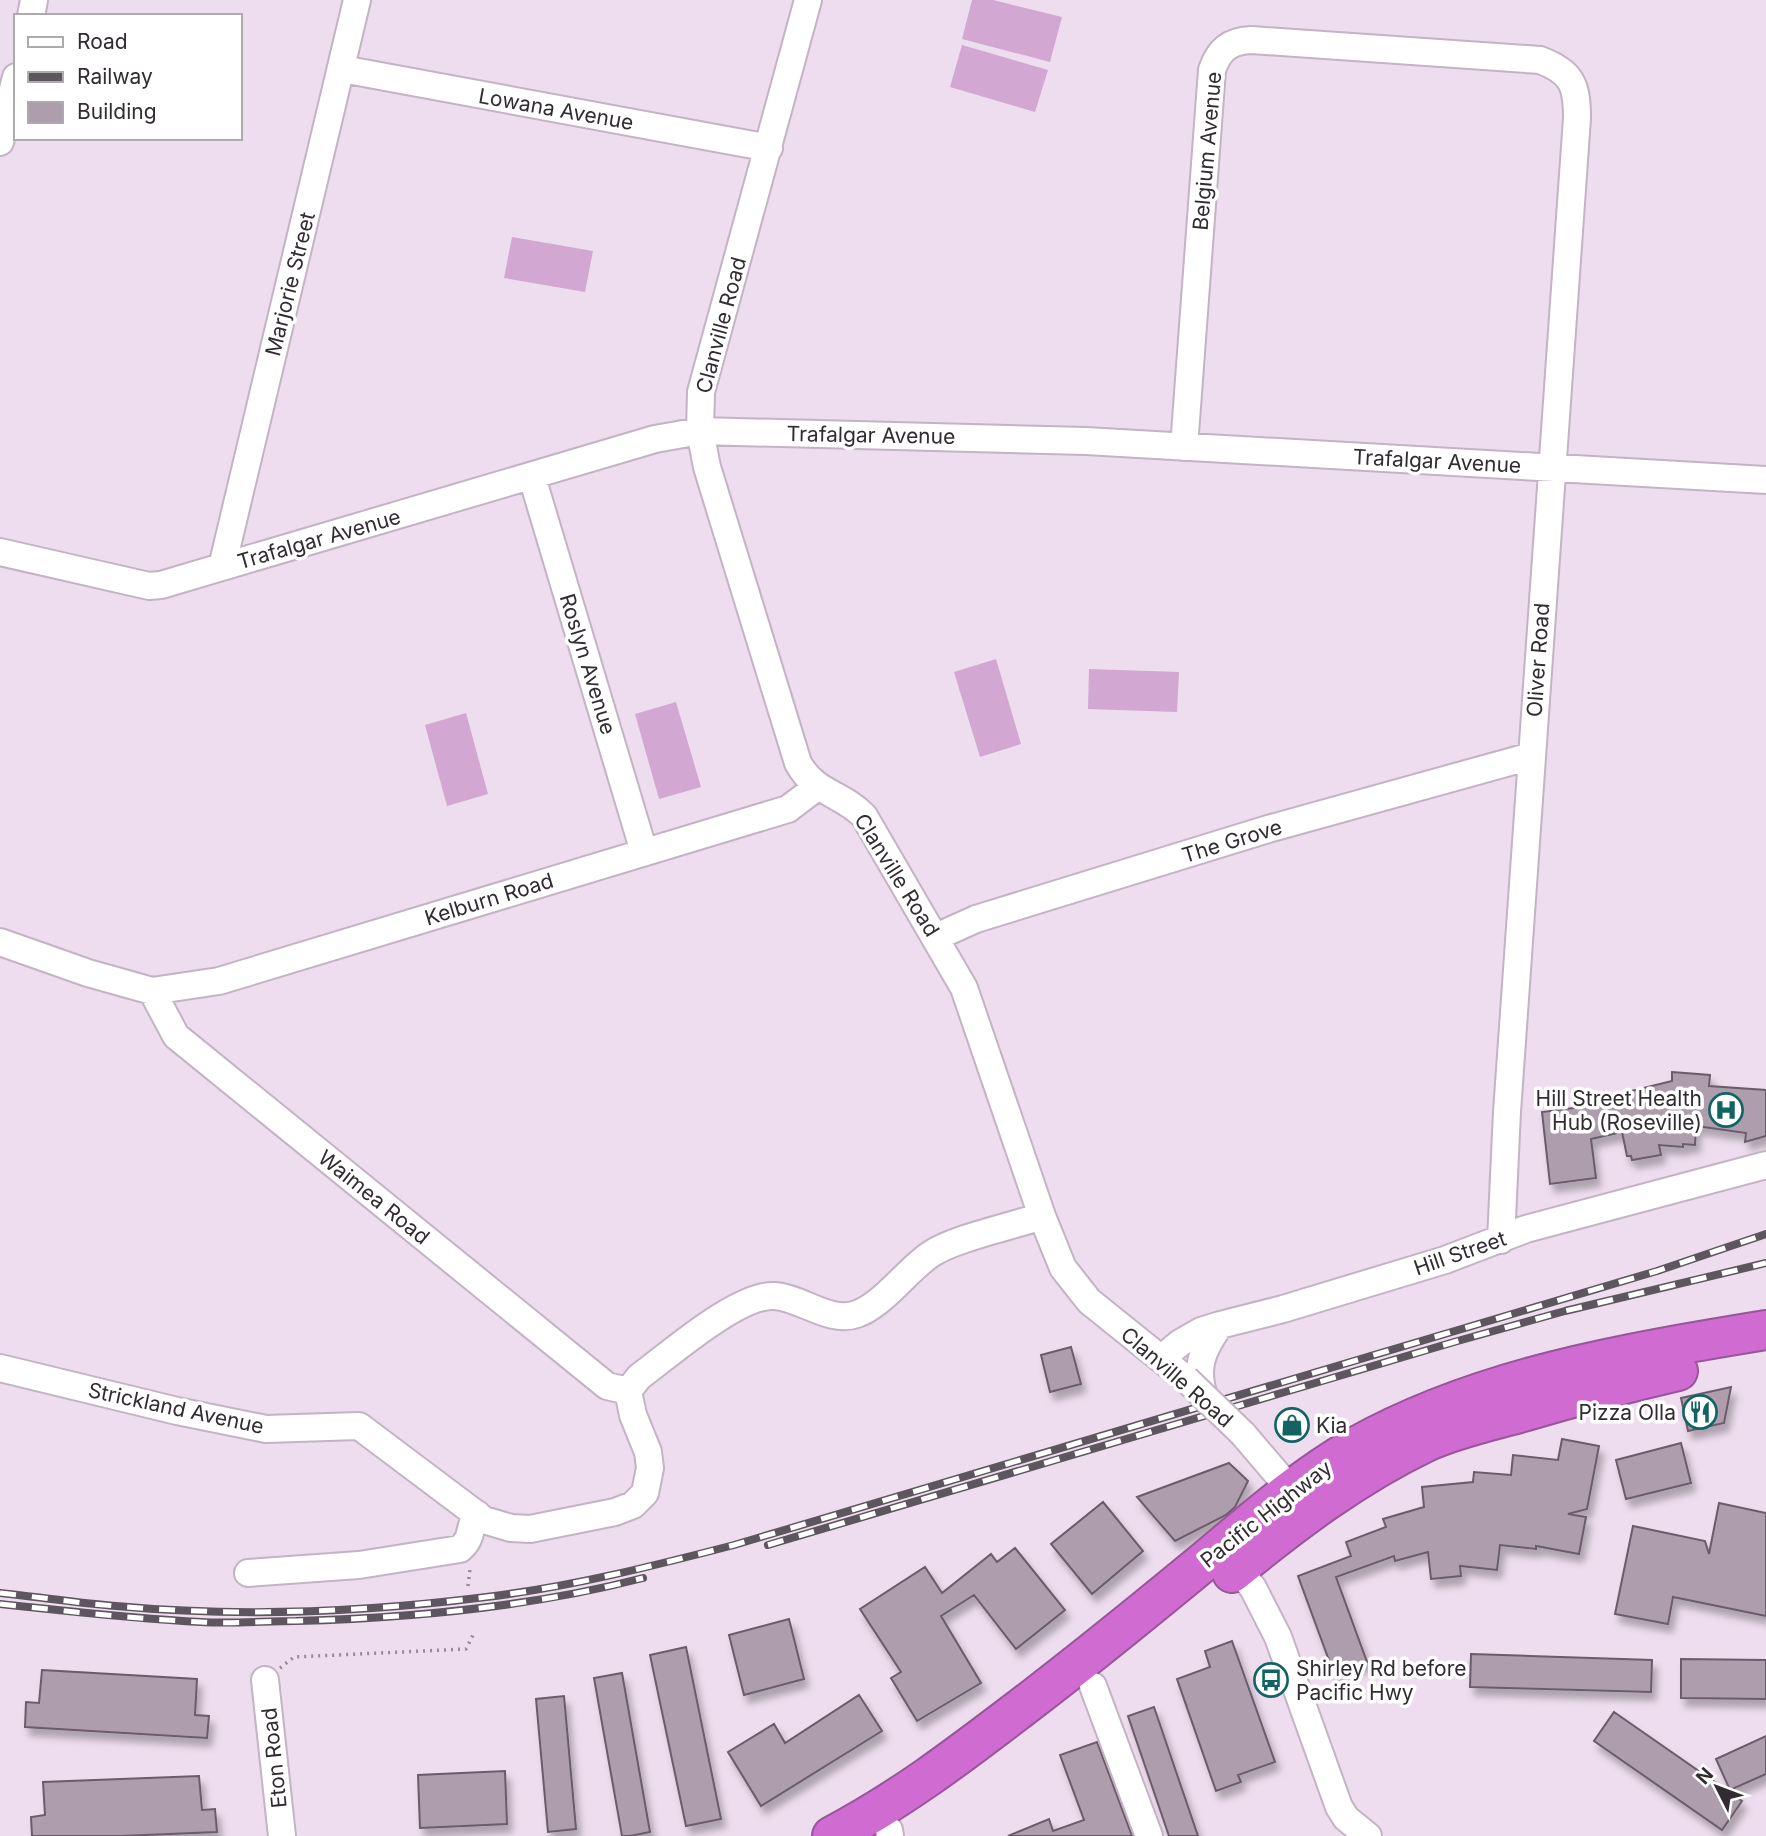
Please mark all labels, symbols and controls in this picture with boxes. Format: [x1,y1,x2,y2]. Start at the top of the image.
legend [14,14,242,140]
text: Road [77,29,128,54]
text: Railway [77,64,153,89]
street label: Belgium Avenue [1188,70,1226,232]
street label: Lowana Avenue [477,83,635,135]
text: Building [77,99,157,124]
street label: Marjorie Street [260,209,320,359]
street label: Clanville Road [691,254,751,396]
street label: Trafalgar Avenue [786,421,956,449]
street label: Trafalgar Avenue [1352,444,1522,478]
street label: Trafalgar Avenue [235,504,403,574]
street label: Roslyn Avenue [555,591,621,737]
street label: Oliver Road [1522,602,1554,718]
street label: Clanville Road [849,809,945,941]
street label: The Grove [1179,814,1285,868]
street label: Kelburn Road [422,868,556,930]
place label: Hill Street Health Hub (Roseville) [1536,1086,1702,1135]
hospital icon: Hill Street Health Hub (Roseville) [1707,1091,1745,1129]
street label: Waimea Road [313,1145,435,1249]
street label: Hill Street [1411,1226,1510,1280]
street label: Clanville Road [1116,1322,1238,1432]
street label: Strickland Avenue [86,1377,266,1439]
restaurant icon: Pizza Olla [1681,1393,1719,1431]
place label: Pizza Olla [1579,1400,1676,1425]
shop icon: Kia [1273,1406,1311,1444]
place label: Kia [1316,1413,1347,1438]
street label: Pacific Highway [1195,1455,1337,1573]
place label: Shirley Rd before Pacific Hwy [1296,1656,1466,1705]
bus stop icon: Shirley Rd before Pacific Hwy [1252,1661,1290,1699]
street label: Eton Road [256,1707,292,1809]
north arrow [1682,1752,1752,1822]
text: N [1691,1763,1718,1789]

